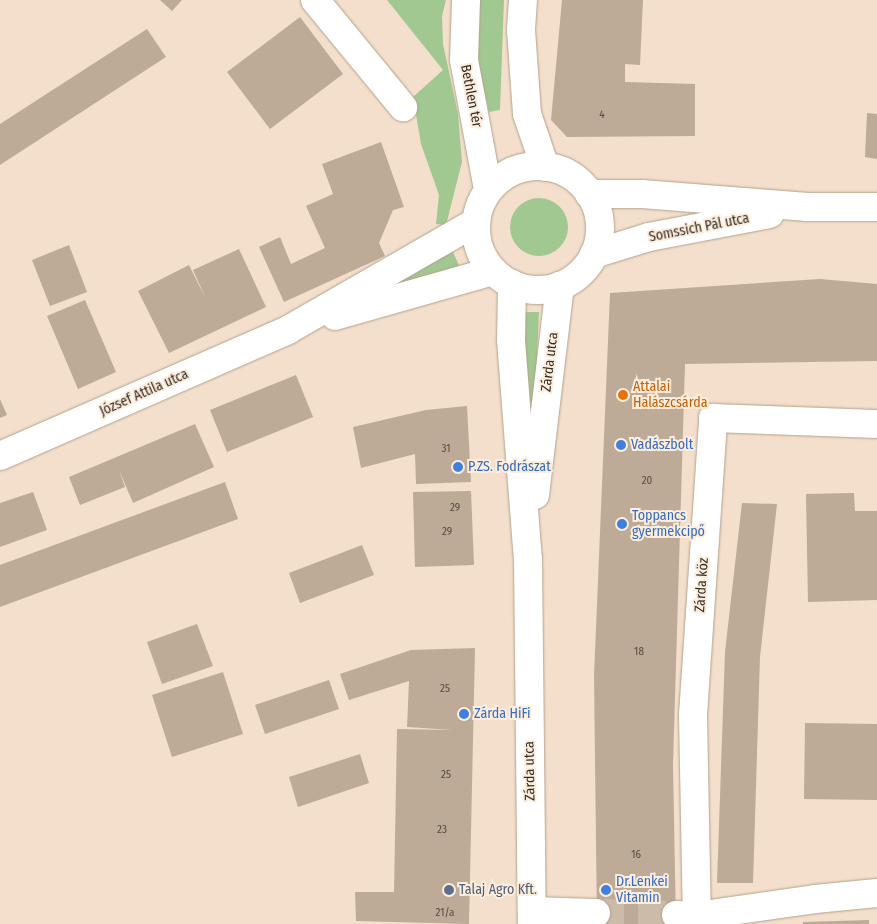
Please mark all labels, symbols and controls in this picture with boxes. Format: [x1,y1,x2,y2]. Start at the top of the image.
street label: Bethlen tér [457,63,485,129]
house number: 4 [599,108,605,122]
street label: Somssich Pál utca [647,210,751,246]
street label: Zárda utca [538,331,562,393]
street label: József Attila utca [97,366,191,420]
place label: Attalai Halászcsárda [633,379,708,412]
marker: Attalai Halászcsárda [617,389,629,401]
place label: Vadászbolt [631,437,693,453]
marker: Vadászbolt [615,439,627,451]
house number: 31 [442,442,450,456]
place label: P.ZS. Fodrászat [468,459,551,475]
marker: P.ZS. Fodrászat [452,461,464,473]
house number: 20 [642,474,652,488]
house number: 29 [450,501,460,515]
place label: Toppancs gyermekcipő [632,508,705,540]
marker: Toppancs gyermekcipő [616,518,628,530]
house number: 29 [442,525,452,539]
street label: Zárda köz [692,557,712,613]
house number: 18 [634,645,644,659]
house number: 25 [440,682,450,696]
place label: Zárda HiFi [474,706,531,722]
marker: Zárda HiFi [458,708,470,720]
street label: Zárda utca [521,741,539,801]
house number: 25 [441,768,451,782]
house number: 23 [437,823,447,837]
house number: 16 [631,848,641,862]
place label: Dr.Lenkei Vitamin [616,874,668,906]
place label: Talaj Agro Kft. [459,882,537,898]
marker: Talaj Agro Kft. [443,884,455,896]
marker: Dr.Lenkei Vitamin [600,884,612,896]
house number: 21/a [436,906,454,920]

